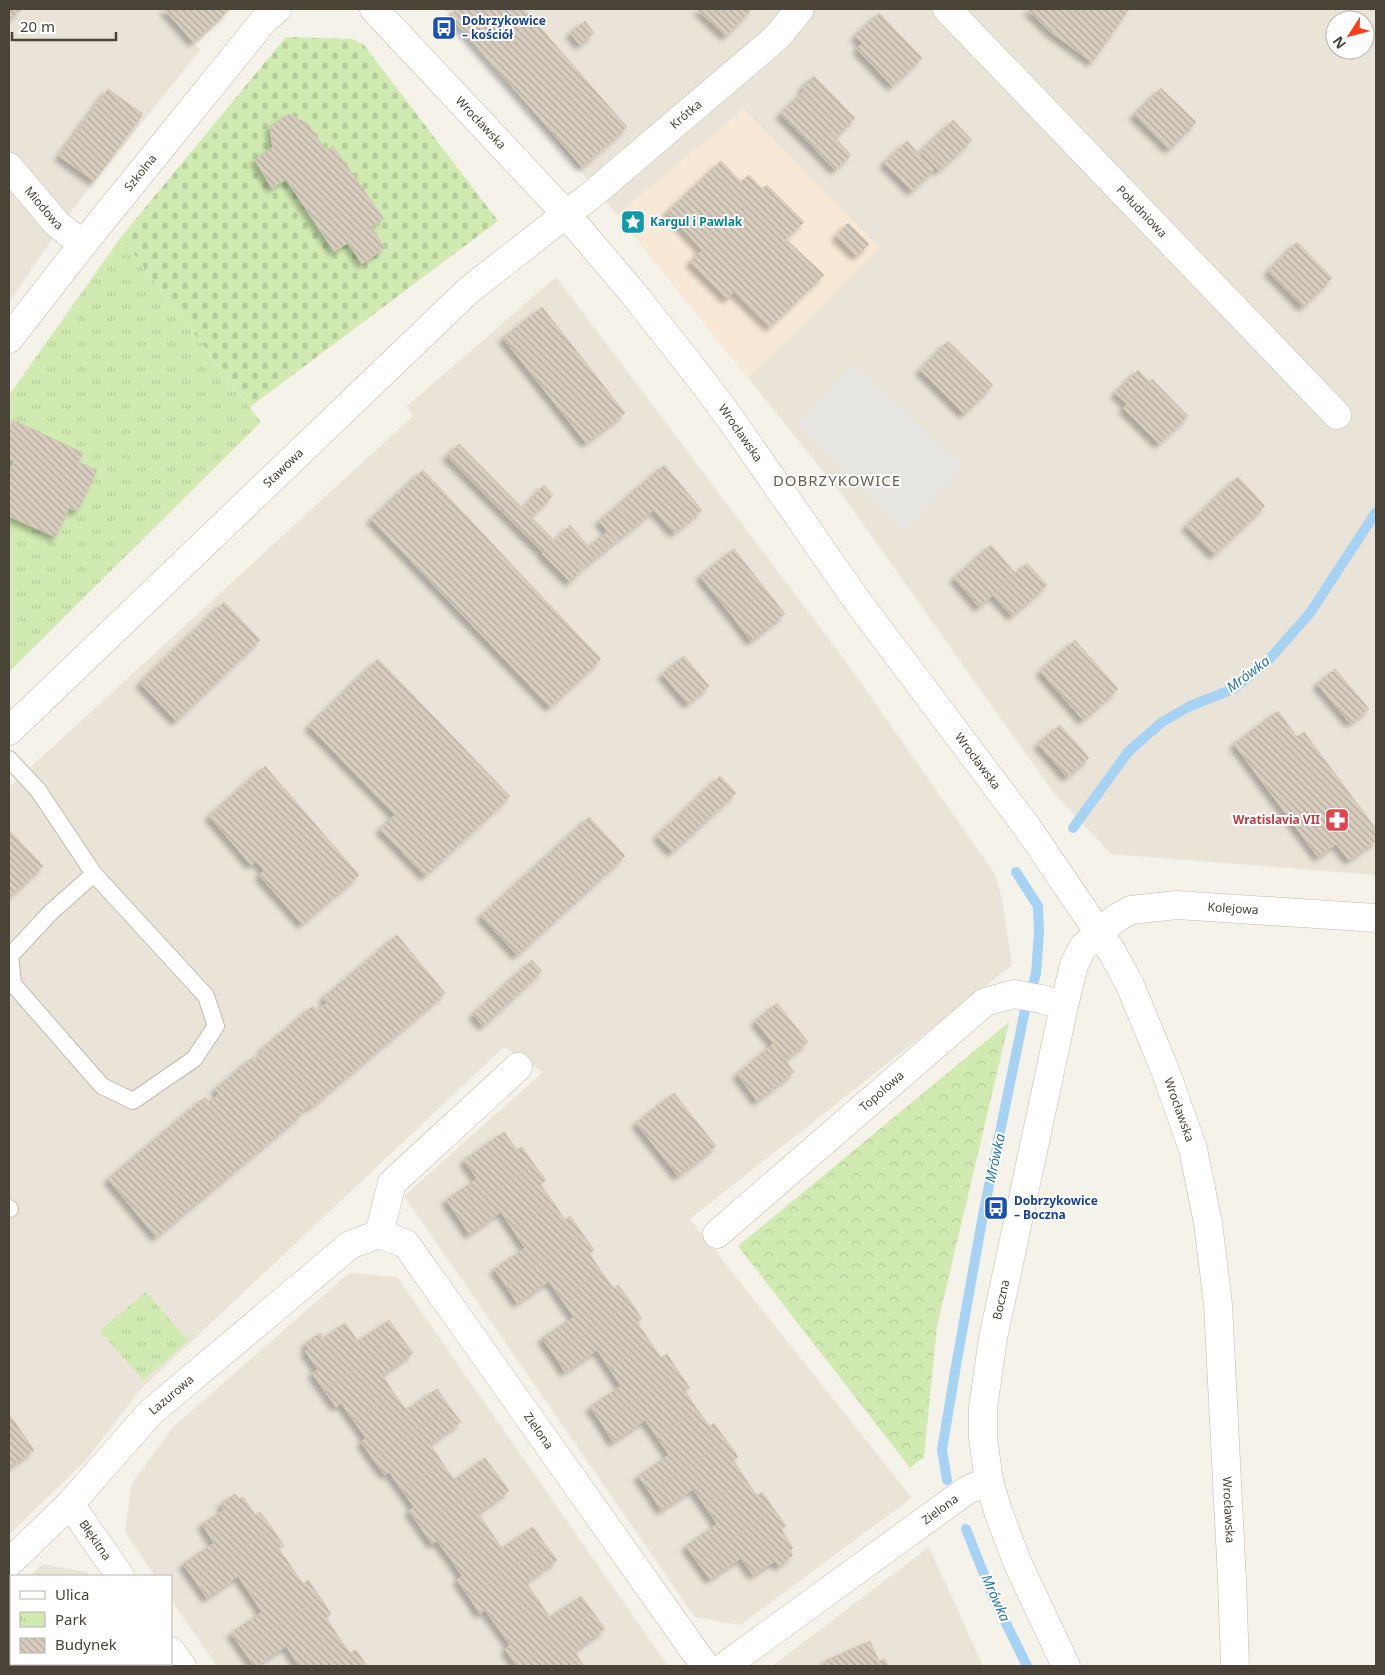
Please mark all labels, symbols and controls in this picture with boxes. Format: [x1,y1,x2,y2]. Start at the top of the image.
scale bar [12,10,116,42]
north arrow [1325,10,1375,60]
place label: Dobrzykowice – kościół [462,12,546,43]
bus stop icon: Dobrzykowice – kościół [431,15,457,41]
text: 20 m [20,16,55,36]
text: N [1328,33,1350,53]
street label: Wrocławska [452,92,510,153]
street label: Krótka [666,96,705,132]
street label: Szkolna [120,150,160,195]
street label: Południowa [1113,182,1171,241]
street label: Miodowa [21,183,67,234]
place icon: Kargul i Pawlak [620,209,646,235]
place label: Kargul i Pawlak [650,213,743,230]
street label: Wrocławska [714,400,767,465]
street label: Stawowa [259,444,307,491]
district label: DOBRZYKOWICE [773,470,901,490]
water label: Mrówka [1222,651,1273,696]
street label: Wrocławska [951,729,1005,793]
pharmacy icon: Wratislavia VII [1324,807,1350,833]
place label: Wratislavia VII [1233,811,1320,828]
street label: Kolejowa [1207,898,1259,918]
street label: Topolowa [855,1067,908,1115]
street label: Wrocławska [1160,1075,1199,1144]
water label: Mrówka [980,1132,1009,1184]
place label: Dobrzykowice – Boczna [1014,1192,1098,1223]
bus stop icon: Dobrzykowice – Boczna [983,1195,1009,1221]
street label: Boczna [988,1278,1013,1321]
street label: Lazurowa [145,1371,197,1419]
street label: Zielona [520,1409,558,1452]
street label: Wrocławska [1219,1476,1239,1544]
street label: Zielona [918,1490,962,1528]
street label: Błękitna [75,1516,116,1563]
water label: Mrówka [978,1571,1015,1624]
legend [10,1575,172,1665]
text: Ulica [55,1584,89,1604]
text: Park [55,1609,87,1629]
text: Budynek [55,1634,117,1654]

